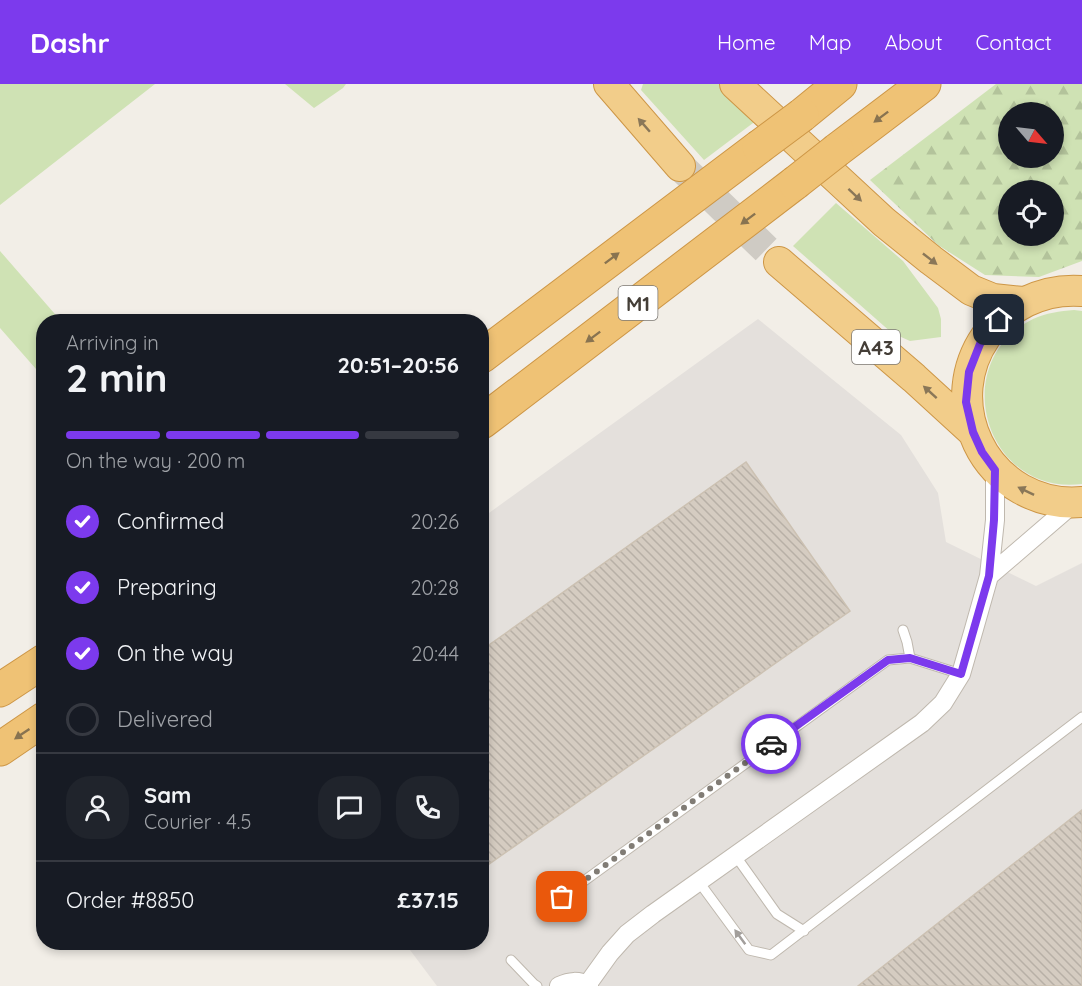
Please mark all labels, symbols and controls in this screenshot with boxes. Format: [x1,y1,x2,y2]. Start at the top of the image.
text: Dashr [30,25,110,60]
text: Home [717,29,776,55]
text: Map [809,29,852,55]
text: About [885,29,943,55]
text: Contact [976,29,1052,55]
north arrow [998,102,1064,168]
map controls [998,102,1064,246]
one-way arrow [873,111,889,123]
one-way arrow [638,118,651,133]
button: locate [998,180,1064,246]
one-way arrow [848,187,862,201]
one-way arrow [741,213,757,225]
one-way arrow [604,251,620,264]
one-way arrow [922,252,937,264]
road number: M1 [618,286,658,320]
pin [973,294,1024,345]
icon: home [982,303,1015,336]
text: Arriving in [66,330,159,355]
road number: A43 [852,330,900,364]
one-way arrow [586,331,601,343]
text: 20:51–20:56 [338,351,459,379]
text: 2 min [66,353,168,402]
one-way arrow [923,386,938,399]
text: On the way · 200 m [66,448,245,473]
one-way arrow [1017,486,1034,495]
icon: check [66,505,99,538]
text: Confirmed [117,507,224,535]
text: 20:26 [410,509,459,534]
icon: check [66,571,99,604]
text: Preparing [117,573,217,601]
text: 20:28 [410,575,459,600]
icon: check [66,637,99,670]
text: On the way [117,639,233,667]
text: 20:44 [411,641,459,666]
text: Delivered [117,705,213,733]
courier [741,714,801,774]
one-way arrow [14,728,30,740]
icon: car [755,728,788,761]
button: person [66,776,129,839]
button: chat [318,776,381,839]
button: phone [396,776,459,839]
text: Sam [144,781,191,809]
text: Courier · 4.5 [144,809,251,834]
pin [536,871,587,922]
icon: bag [545,880,578,913]
text: Order #8850 [66,886,194,914]
text: £37.15 [397,886,459,914]
one-way arrow [734,930,746,945]

